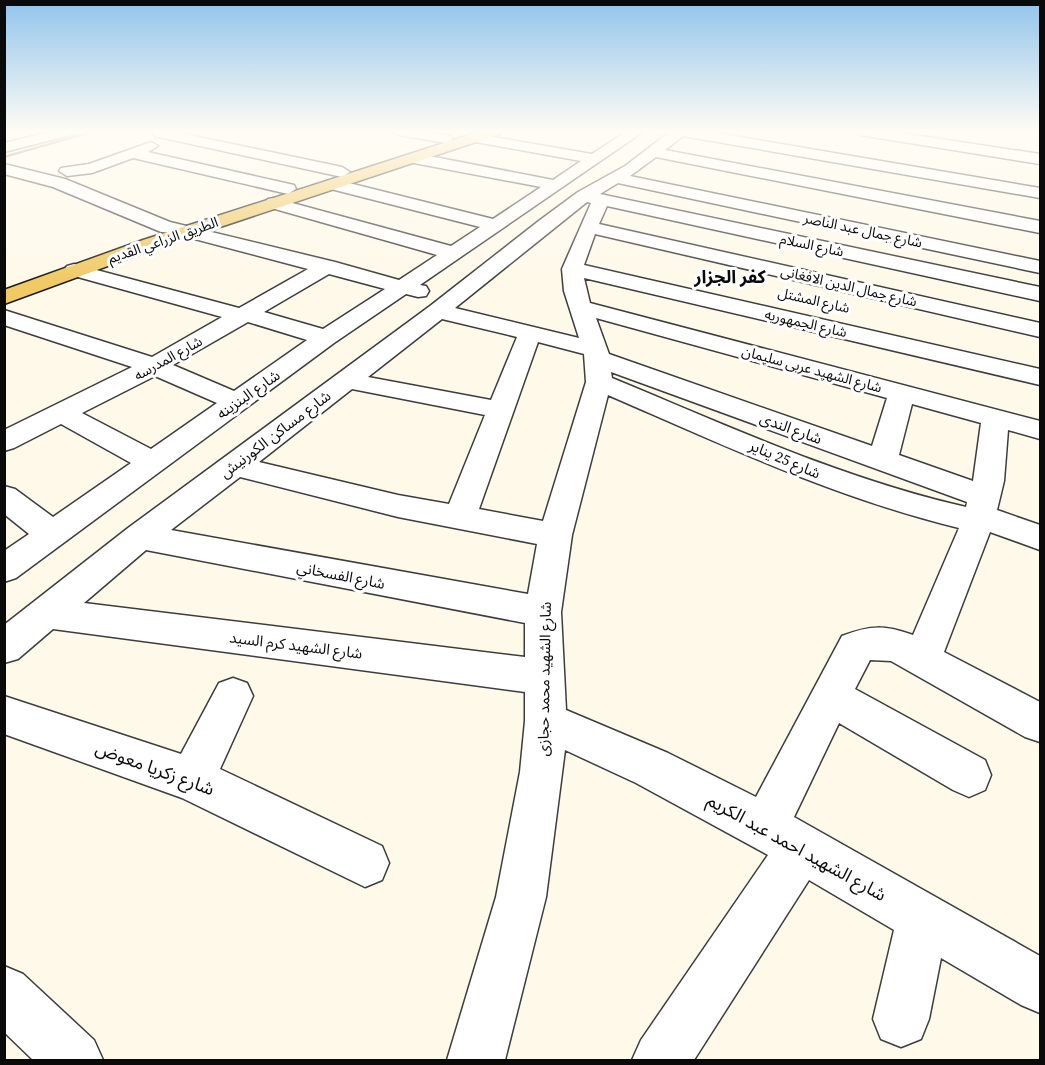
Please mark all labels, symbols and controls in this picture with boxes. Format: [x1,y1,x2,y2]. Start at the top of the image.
street label: شارع جمال عبد الناصر [801,207,924,253]
street label: الطريق الزراعي القديم [105,212,221,269]
street label: شارع السلام [778,229,846,262]
street label: شارع جمال الدين الافغانى [779,261,919,312]
district label: كفر الجزار [693,264,767,289]
street label: شارع المشتل [776,282,852,319]
street label: شارع الجمهوريه [763,304,849,343]
street label: شارع المدرسه [130,331,206,386]
street label: شارع الشهيد عربى سليمان [740,341,884,398]
street label: شارع البنزينه [212,364,285,425]
street label: شارع مساكن الكورنيش [215,385,336,484]
street label: شارع الندى [756,407,825,451]
street label: شارع 25 يناير [744,434,824,485]
street label: شارع الفسخاني [295,556,387,596]
street label: شارع الشهيد محمد حجازى [532,601,558,757]
street label: شارع الشهيد كرم السيد [228,626,364,666]
street label: شارع زكريا معوض [91,735,218,803]
street label: شارع الشهيد احمد عبد الكريم [702,787,891,909]

